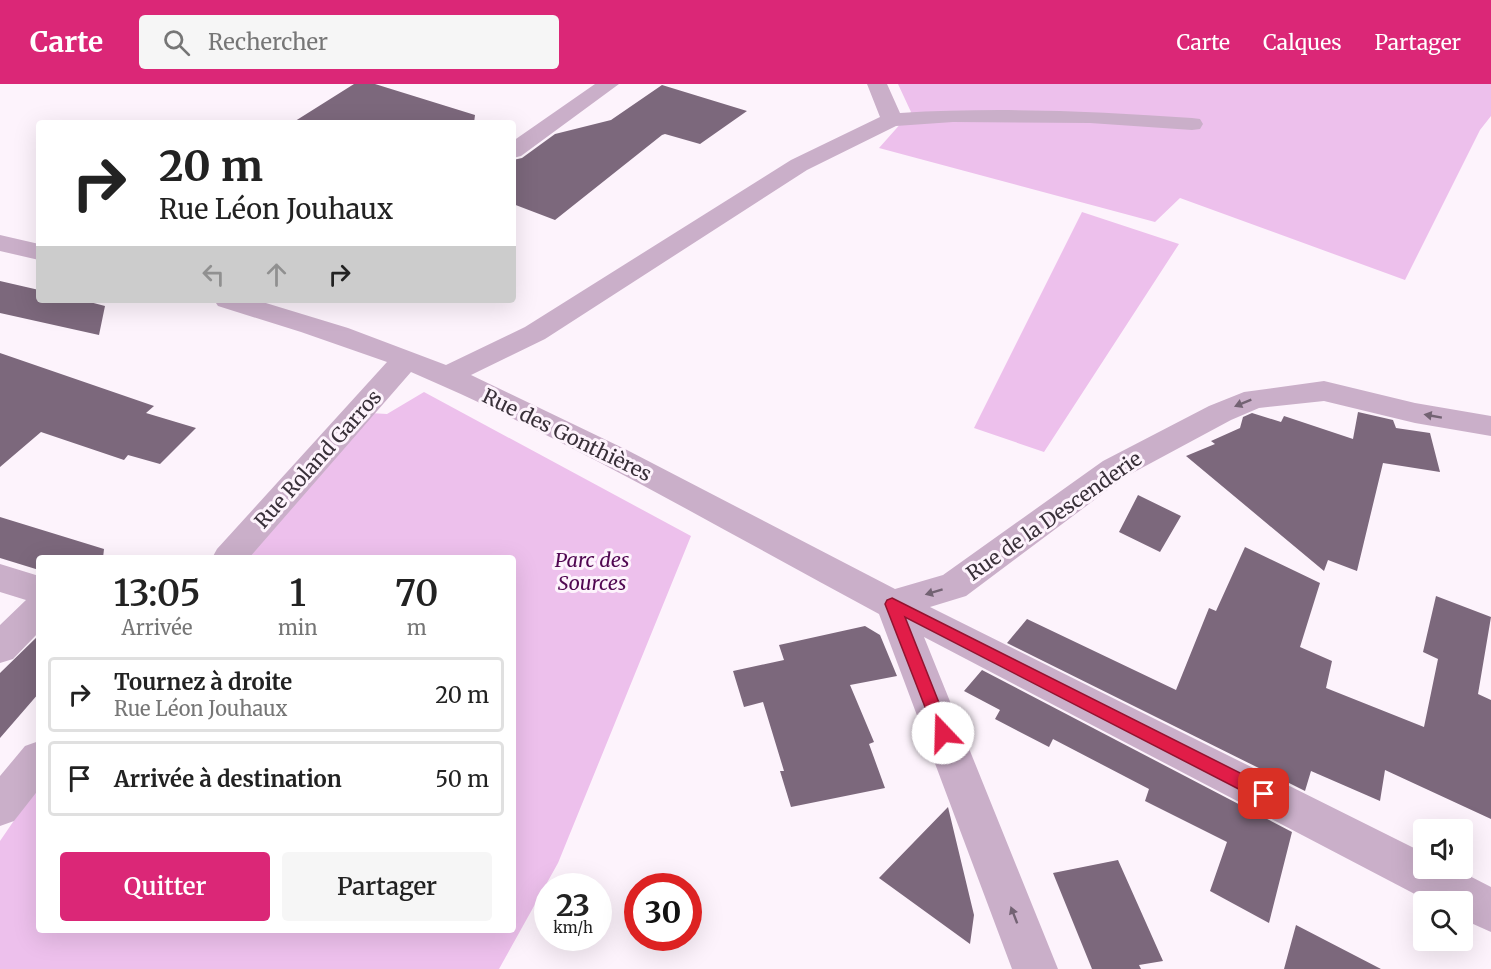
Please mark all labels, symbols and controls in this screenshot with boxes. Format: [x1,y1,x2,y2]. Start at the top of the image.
search box [139,15,559,69]
text: Carte [30,24,103,60]
icon: search [160,26,193,59]
text: Rechercher [208,28,328,56]
text: Carte [1177,29,1230,56]
text: Calques [1263,29,1342,56]
text: Partager [1375,29,1461,56]
text: 20 m [159,140,263,192]
icon: right [60,144,138,222]
text: Rue Léon Jouhaux [159,192,393,226]
icon: left [197,258,230,291]
icon: ahead [260,258,293,291]
icon: right [323,258,356,291]
street label: Rue des Gonthières [479,383,656,486]
street label: Rue Roland Garros [249,384,386,533]
one-way arrow [1233,398,1251,408]
one-way arrow [1424,412,1443,421]
street label: Rue de la Descenderie [961,446,1146,586]
park label: Parc des Sources [555,547,629,595]
text: 13:05 [114,571,200,616]
text: 1 [290,571,306,616]
text: 70 [395,571,438,616]
one-way arrow [925,588,943,597]
text: Arrivée [122,615,192,640]
text: min [278,615,318,640]
text: m [407,615,427,640]
text: Tournez à droite [114,668,292,696]
icon: right [63,678,96,711]
text: 20 m [435,681,489,709]
text: Rue Léon Jouhaux [114,696,287,721]
position arrow [911,701,975,765]
icon: arrive [63,762,96,795]
text: Arrivée à destination [114,765,342,793]
text: 50 m [435,765,489,793]
pin [1238,768,1289,819]
icon: arrive [1247,777,1280,810]
map controls [1413,819,1473,951]
button: sound [1413,819,1473,879]
button: Quitter [60,852,270,921]
button: Partager [282,852,492,921]
speed limit sign: 30 [624,873,702,951]
text: 23 [556,886,590,924]
button: search [1413,891,1473,951]
one-way arrow [1009,905,1019,923]
text: km/h [553,918,593,937]

